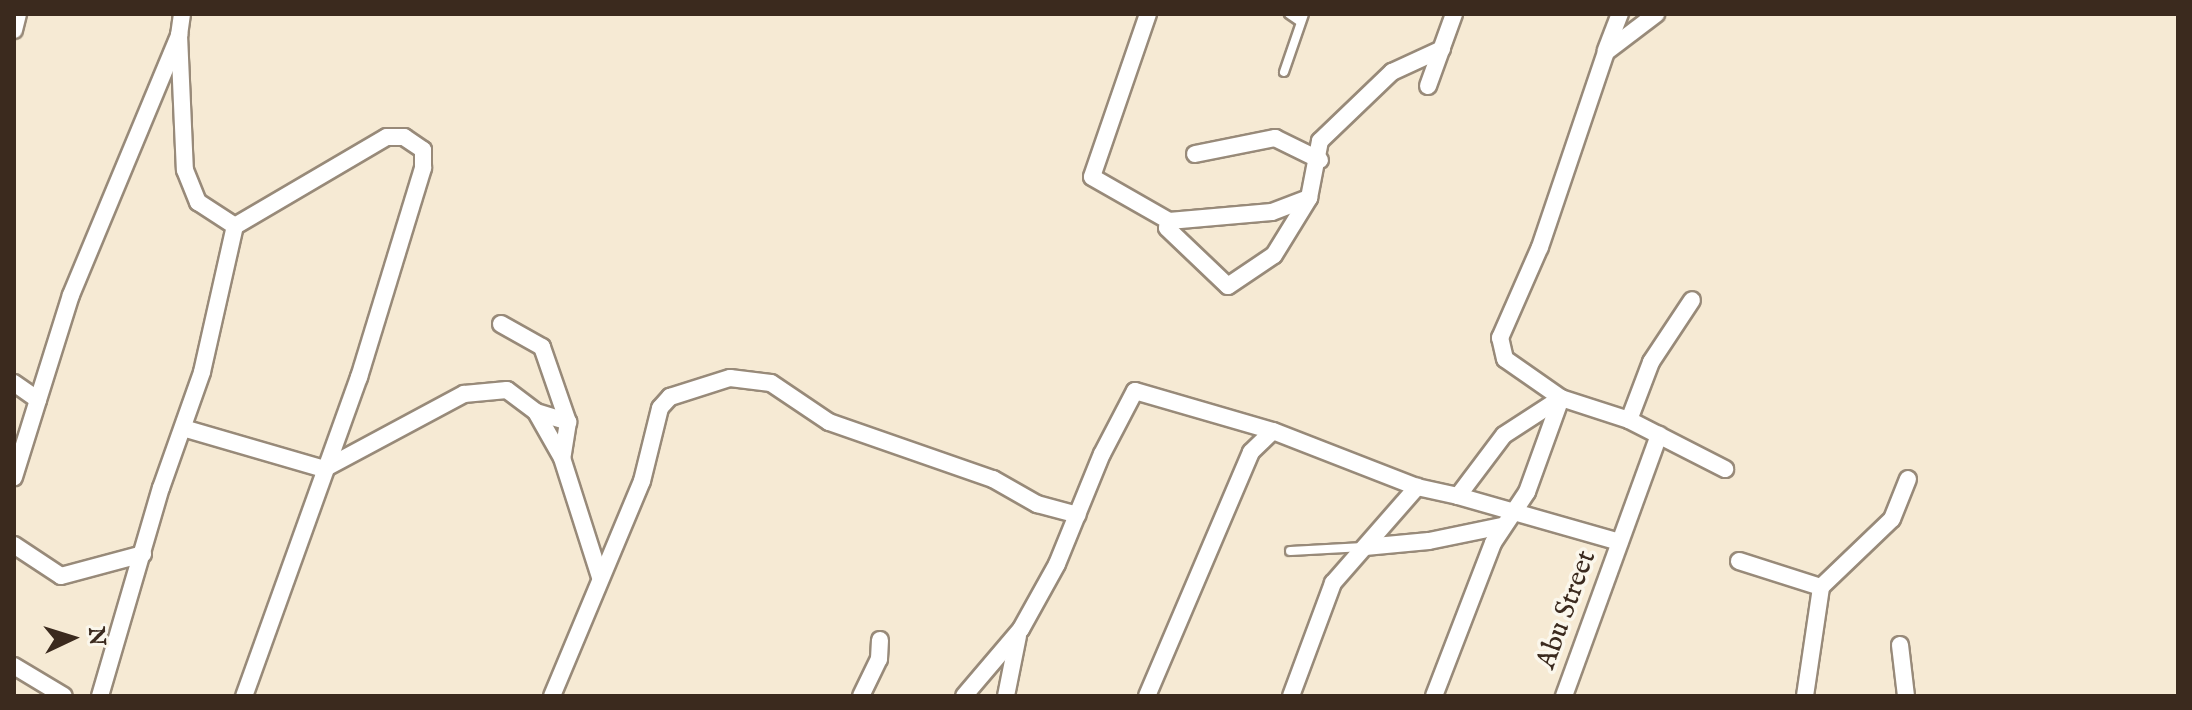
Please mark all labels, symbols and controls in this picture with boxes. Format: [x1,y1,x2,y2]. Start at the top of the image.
street label: Abu Street [1530,546,1604,674]
north arrow [32,598,112,678]
text: N [81,626,111,647]

